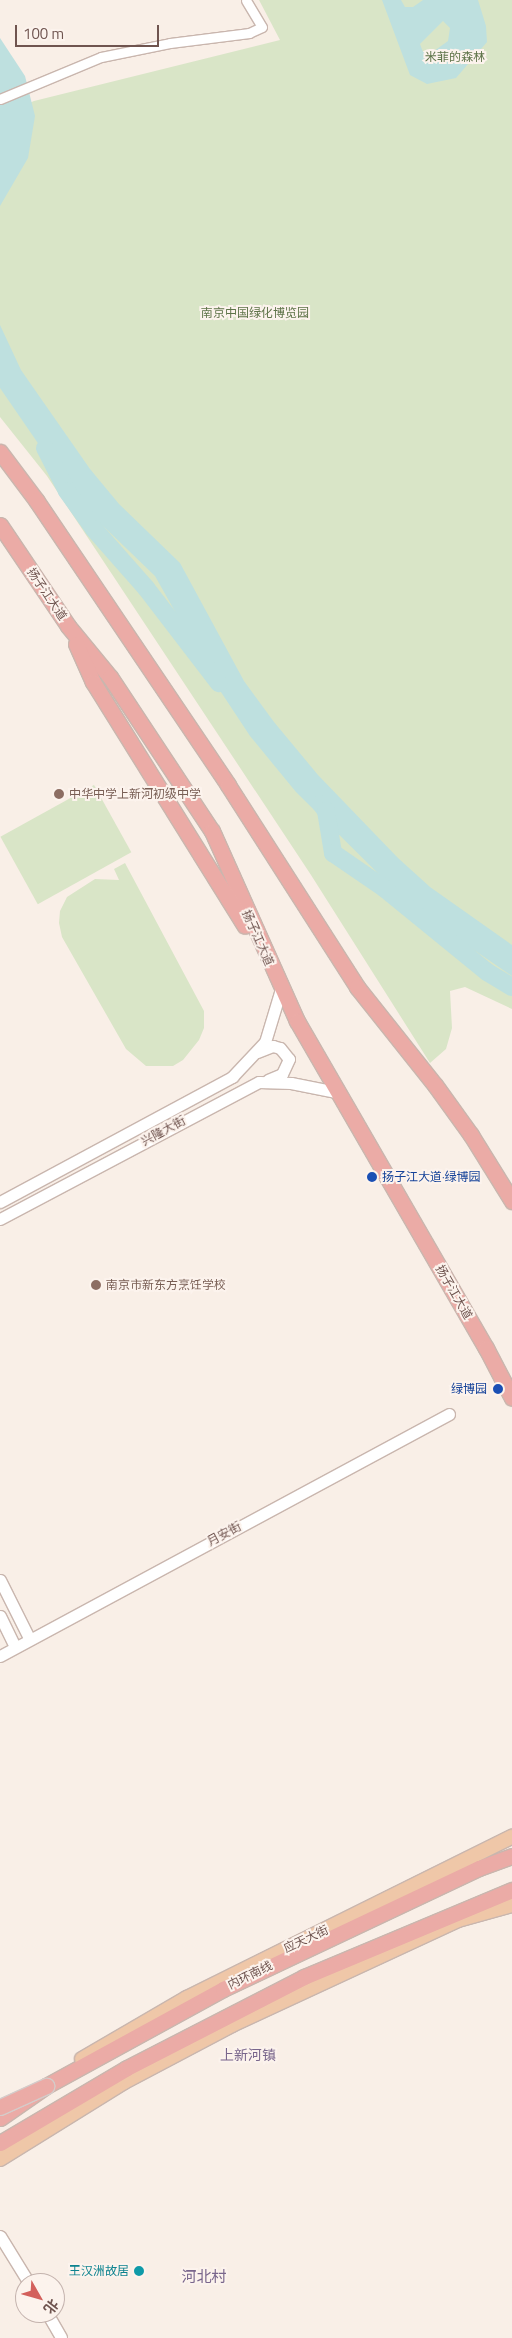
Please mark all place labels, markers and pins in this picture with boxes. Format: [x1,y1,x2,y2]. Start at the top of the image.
place label: 中华中学上新河初级中学 [69,787,201,801]
marker: 中华中学上新河初级中学 [53,788,65,800]
place label: 扬子江大道·绿博园 [382,1170,481,1184]
marker: 扬子江大道·绿博园 [366,1171,378,1183]
place label: 南京市新东方烹饪学校 [106,1278,226,1292]
marker: 南京市新东方烹饪学校 [90,1279,102,1291]
place label: 绿博园 [451,1382,487,1396]
marker: 绿博园 [491,1382,505,1396]
place label: 王汉洲故居 [69,2264,129,2278]
marker: 王汉洲故居 [133,2265,145,2277]

